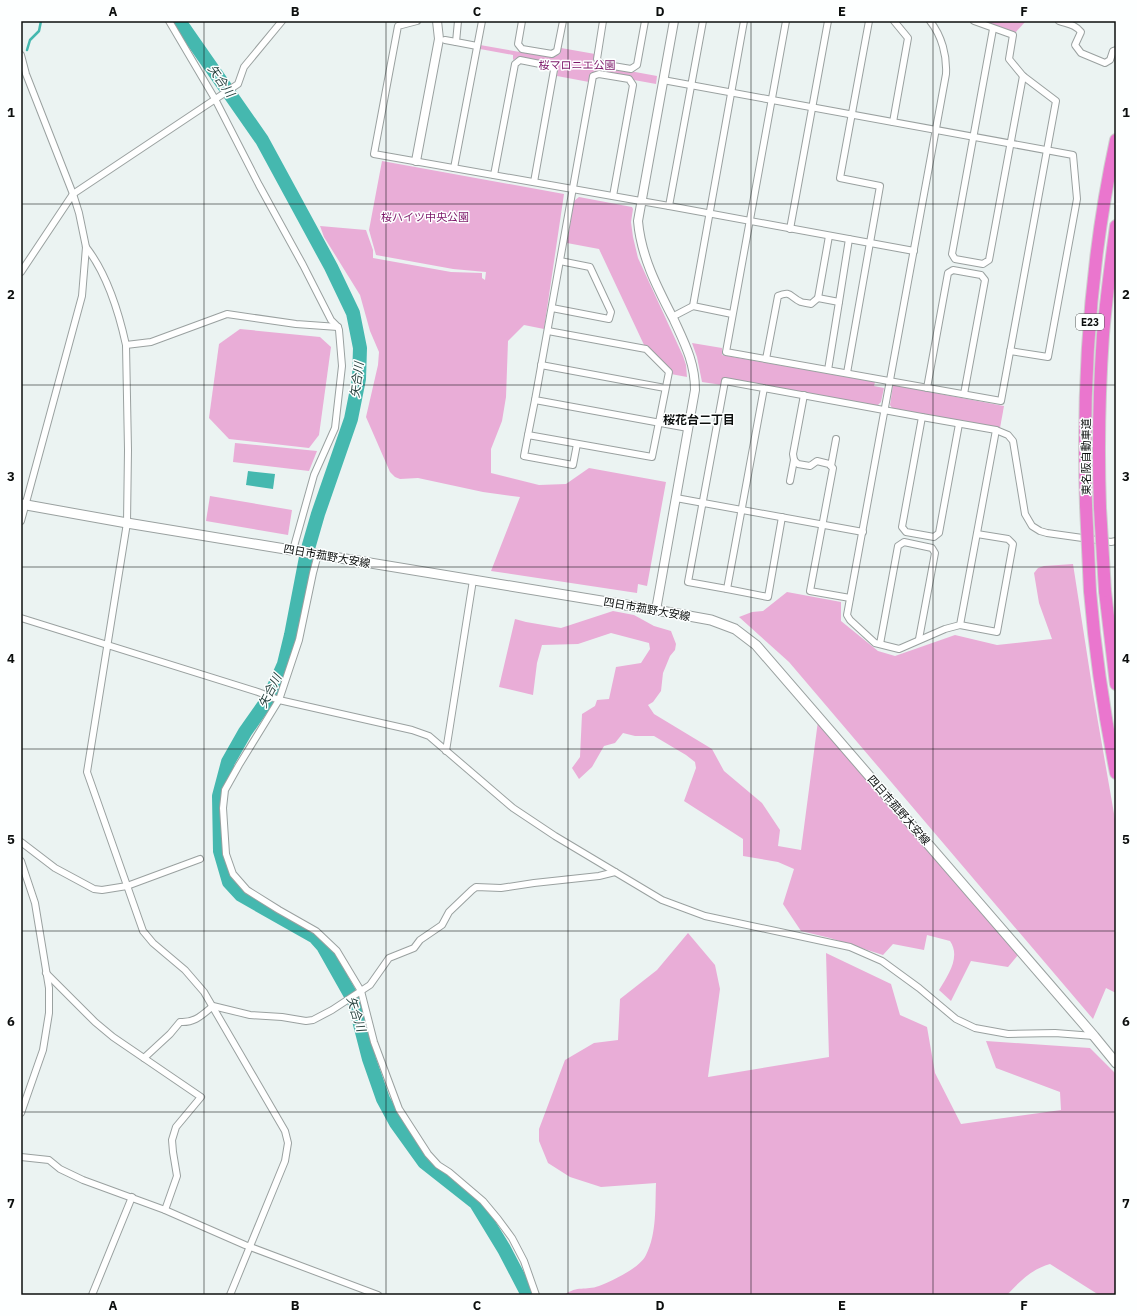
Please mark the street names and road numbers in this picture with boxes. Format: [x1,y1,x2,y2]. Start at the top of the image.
road number: E23 [1076,314,1104,330]
street label: 東名阪自動車道 [1079,419,1093,496]
street label: 四日市菰野大安線 [282,541,372,571]
street label: 四日市菰野大安線 [602,594,692,624]
street label: 四日市菰野大安線 [865,772,933,848]

